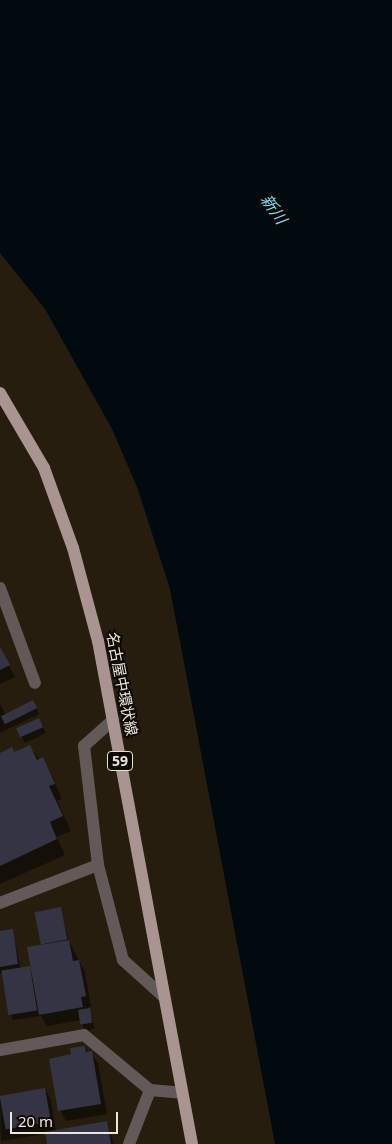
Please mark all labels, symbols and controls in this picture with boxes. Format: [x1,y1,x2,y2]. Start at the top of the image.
water label: 新川 [257,190,291,228]
street label: 名古屋中環状線 [103,631,141,737]
road number: 59 [106,749,134,772]
scale bar [12,1102,120,1134]
text: 20 m [18,1111,53,1131]

